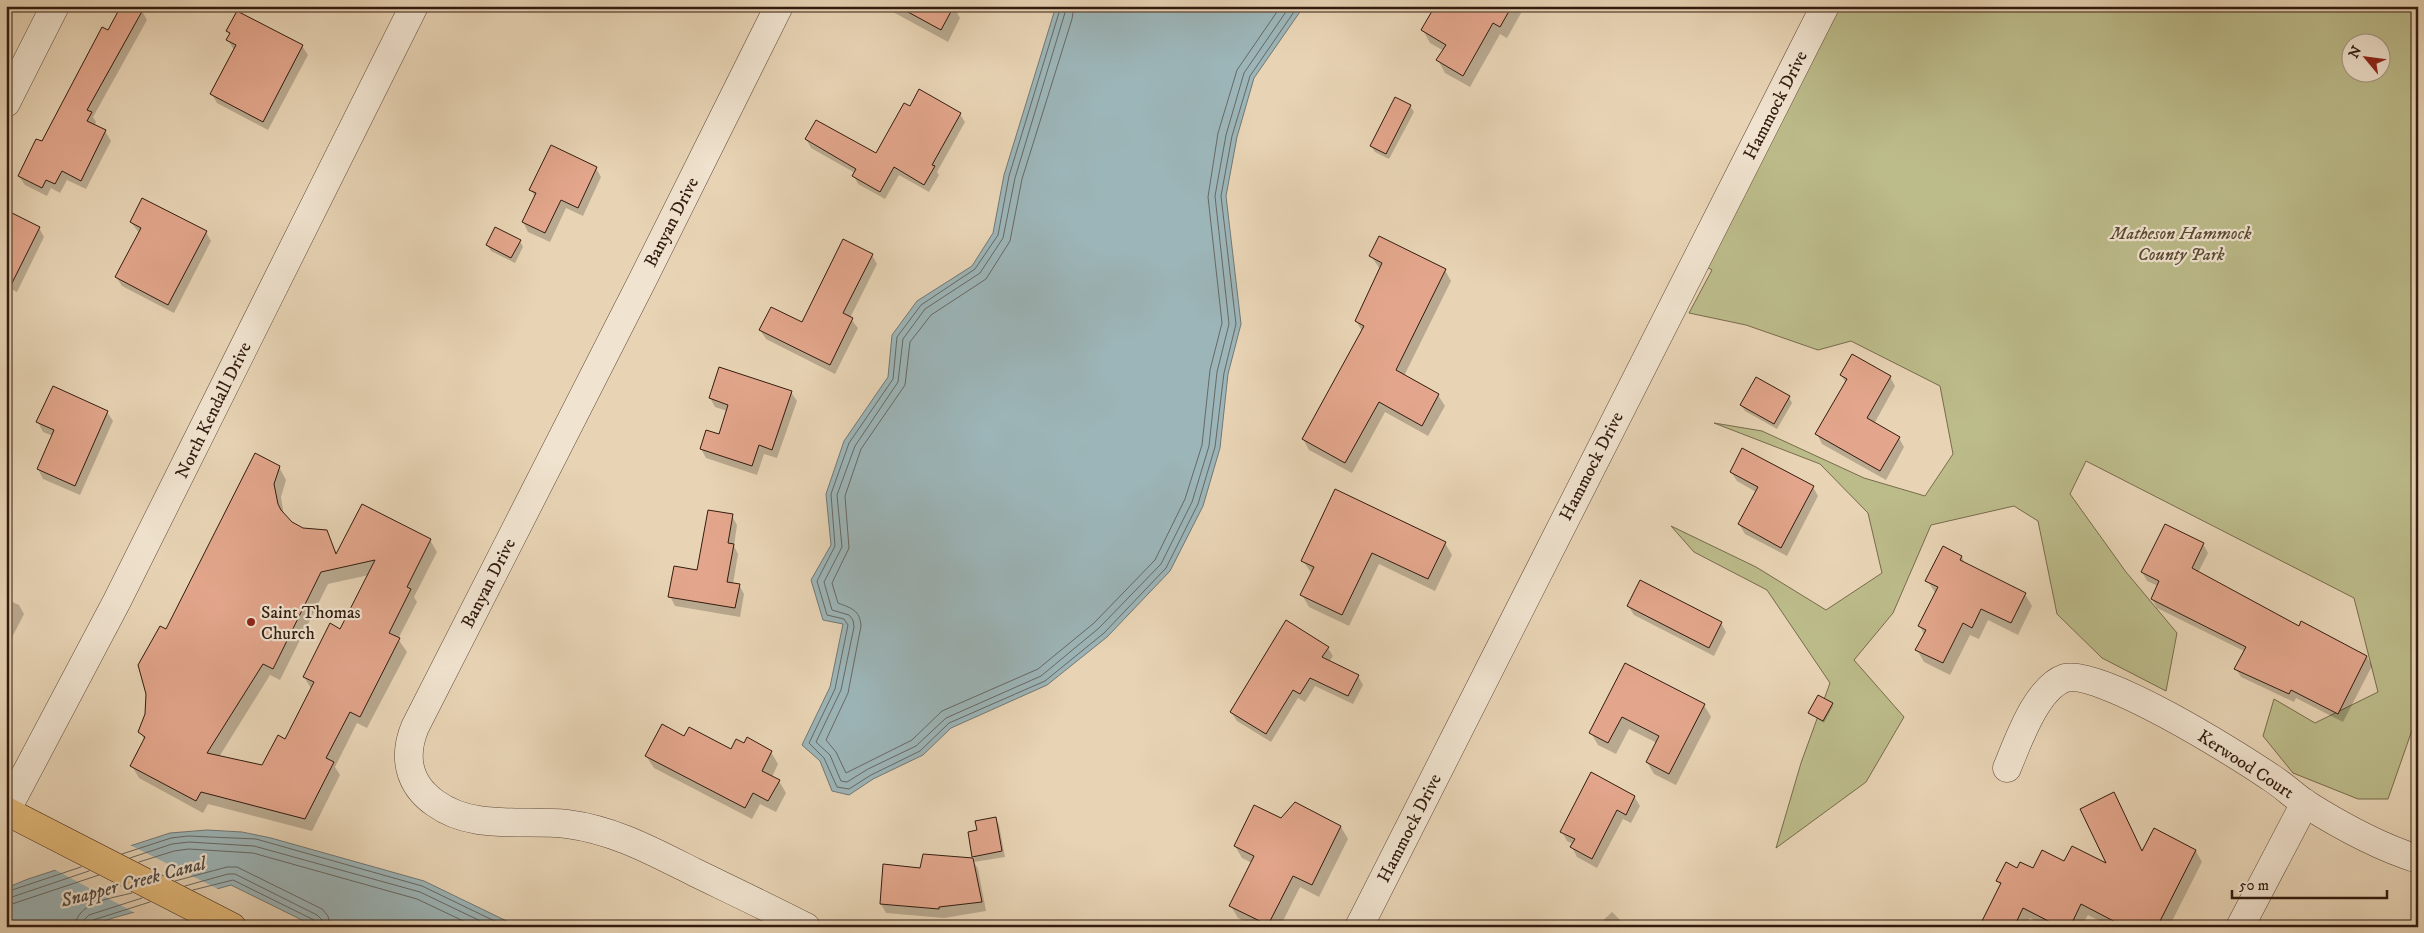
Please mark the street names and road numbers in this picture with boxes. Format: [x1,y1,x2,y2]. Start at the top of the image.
street label: Hammock Drive [1739,47,1813,164]
street label: Banyan Drive [640,174,704,271]
street label: North Kendall Drive [171,338,257,482]
street label: Hammock Drive [1555,408,1629,525]
street label: Banyan Drive [457,535,521,632]
street label: Kerwood Court [2193,726,2298,804]
street label: Hammock Drive [1373,770,1447,887]

